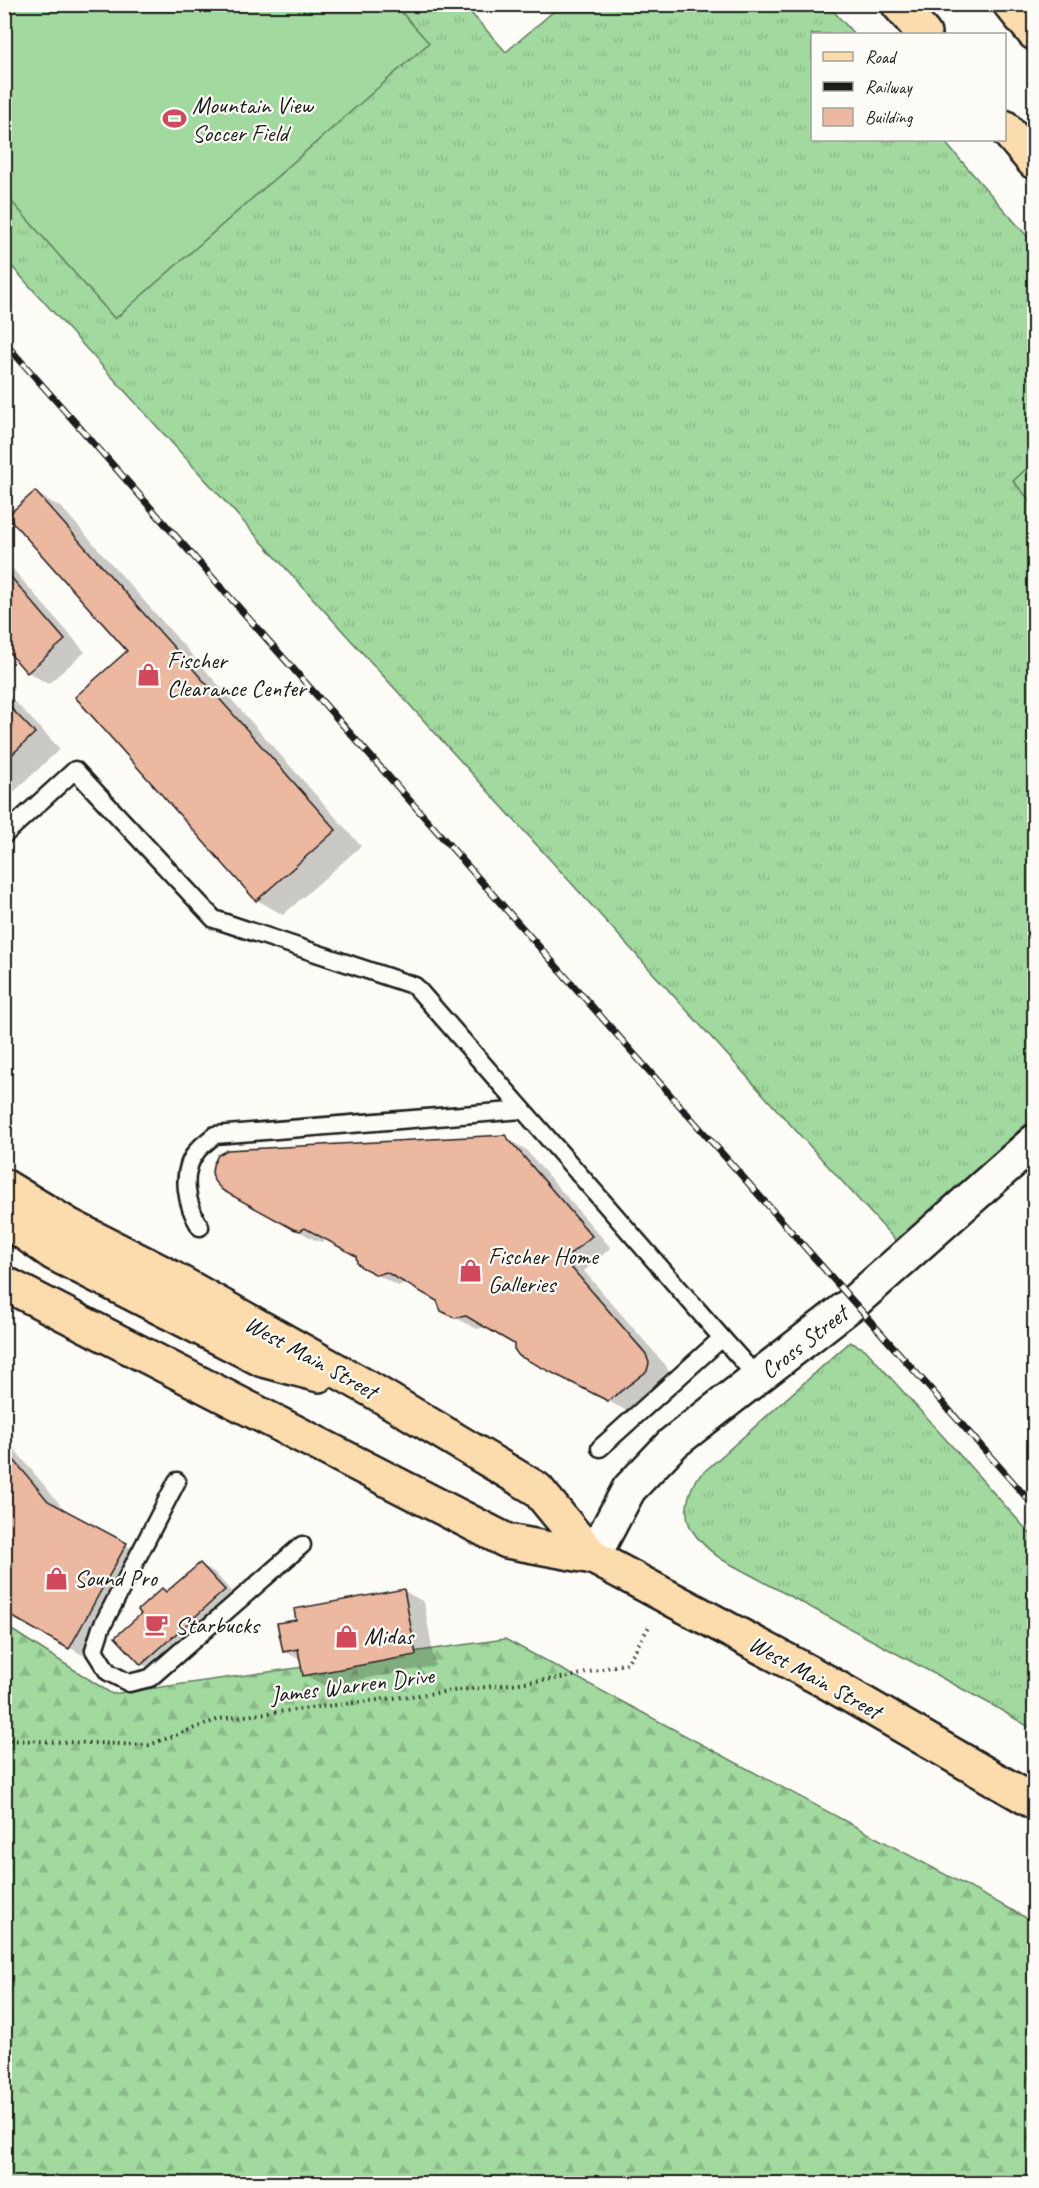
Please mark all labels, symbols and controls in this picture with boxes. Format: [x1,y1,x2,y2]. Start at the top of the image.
legend [811,33,1006,141]
text: Road [865,46,898,68]
text: Railway [865,76,913,98]
place label: Mountain View Soccer Field [192,90,314,148]
sports icon: Mountain View Soccer Field [161,106,187,132]
text: Building [865,106,914,128]
place label: Fischer Clearance Center [167,645,308,703]
shop icon: Fischer Clearance Center [136,661,162,687]
place label: Fischer Home Galleries [488,1241,600,1299]
shop icon: Fischer Home Galleries [457,1257,483,1283]
street label: Cross Street [754,1297,856,1385]
street label: West Main Street [240,1308,385,1407]
place label: Sound Pro [74,1563,159,1593]
shop icon: Sound Pro [43,1565,69,1591]
place label: Starbucks [175,1610,261,1640]
cafe icon: Starbucks [144,1612,170,1638]
place label: Midas [364,1621,415,1651]
shop icon: Midas [333,1623,359,1649]
street label: West Main Street [744,1628,889,1727]
street label: James Warren Drive [268,1660,438,1710]

